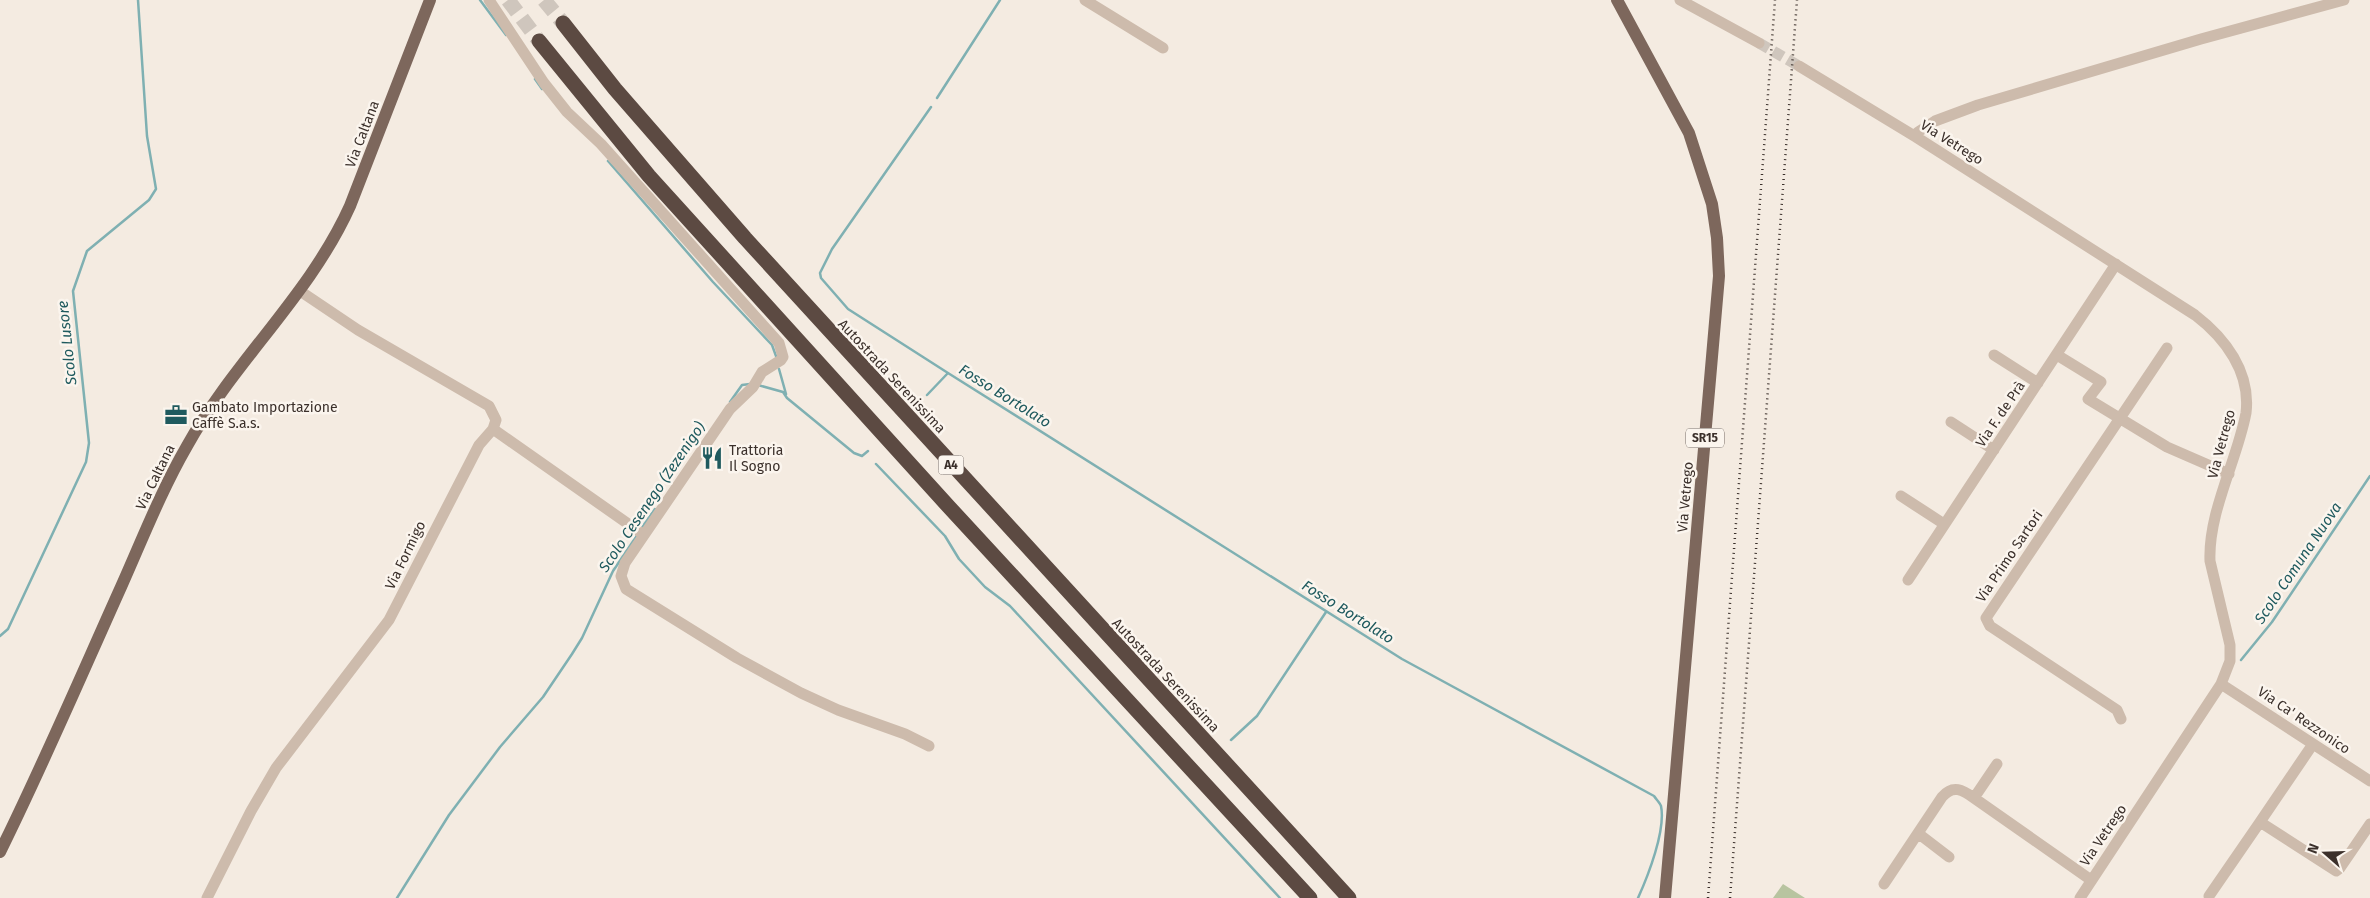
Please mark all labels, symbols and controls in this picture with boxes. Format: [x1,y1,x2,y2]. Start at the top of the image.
street label: Via Caltana [342,98,383,170]
street label: Via Vetrego [1917,116,1986,168]
water label: Scolo Lusore [54,300,80,387]
street label: Autostrada Serenissima [834,316,949,437]
water label: Fosso Bortolato [956,360,1054,432]
street label: Via F. de Prà [1972,378,2029,451]
place label: Gambato Importazione Caffè S.a.s. [192,399,338,432]
office icon: Gambato Importazione Caffè S.a.s. [163,402,189,428]
street label: Via Vetrego [2204,408,2239,481]
water label: Scolo Cesenego (Zezenigo) [594,418,709,576]
road number: SR15 [1686,428,1724,448]
street label: Via Caltana [132,442,179,513]
place label: Trattoria Il Sogno [729,442,783,475]
restaurant icon: Trattoria Il Sogno [699,445,725,471]
road number: A4 [938,456,964,474]
street label: Via Vetrego [1674,461,1697,533]
water label: Scolo Comuna Nuova [2250,499,2345,628]
street label: Via Primo Sartori [1972,507,2046,605]
street label: Via Formigo [382,518,429,592]
water label: Fosso Bortolato [1299,576,1397,648]
street label: Autostrada Serenissima [1108,615,1223,736]
street label: Via Ca' Rezzonico [2254,683,2353,758]
street label: Via Vetrego [2077,801,2130,869]
north arrow [2300,828,2350,878]
text: N [2304,841,2323,856]

